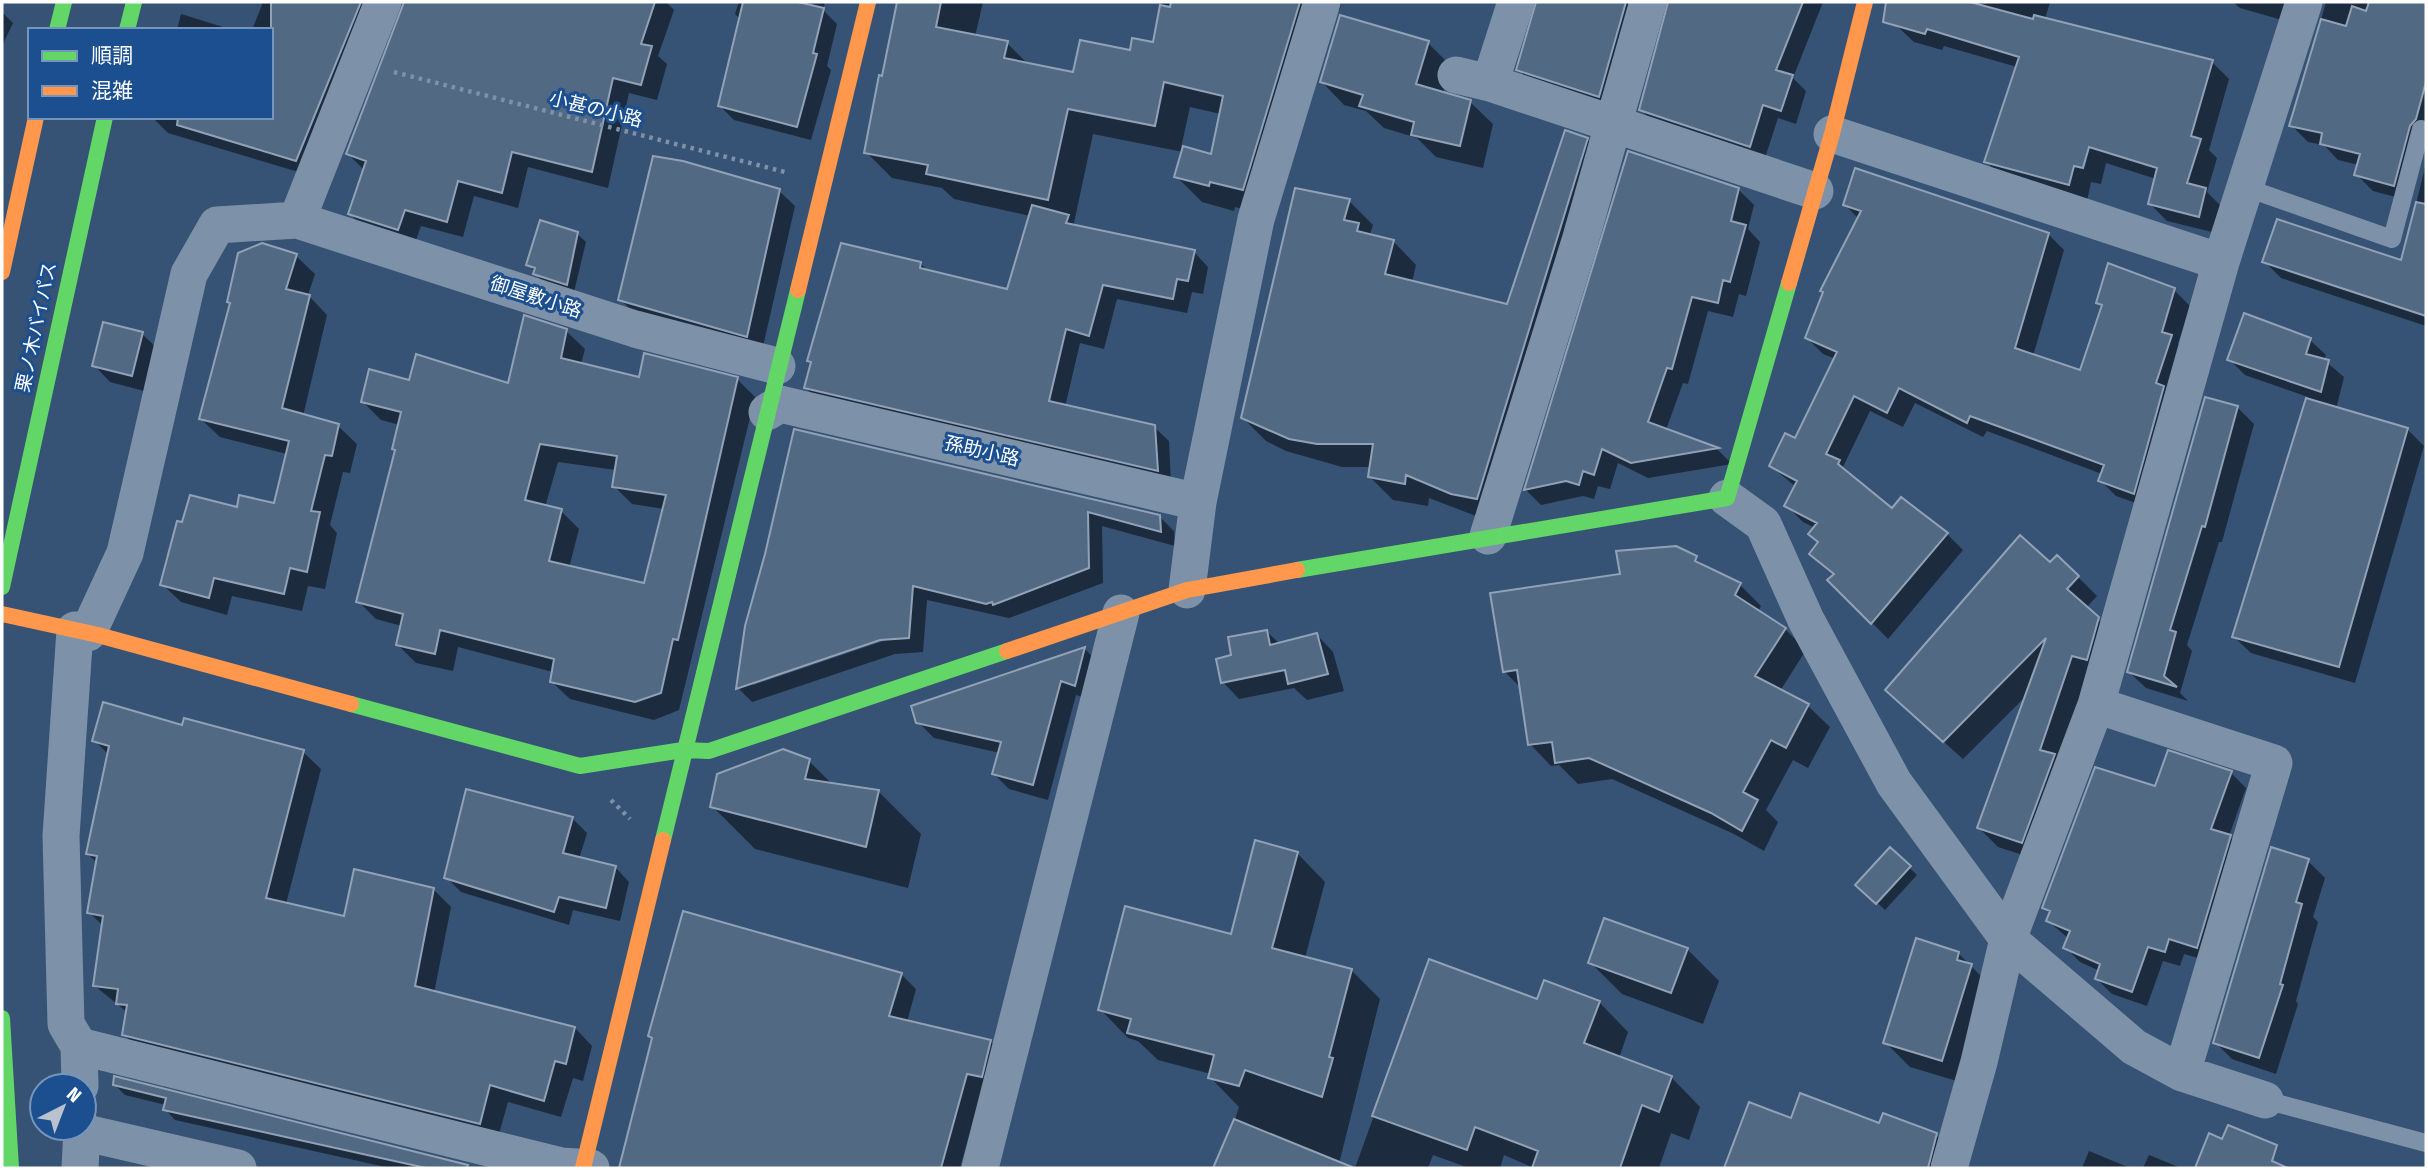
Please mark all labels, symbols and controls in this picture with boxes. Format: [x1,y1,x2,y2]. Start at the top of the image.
legend [28,28,273,119]
text: 順調 [91,43,133,69]
text: 混雑 [91,78,133,104]
street label: 小甚の小路 [547,86,645,132]
street label: 栗ノ木バイパス [11,260,61,394]
street label: 御屋敷小路 [487,271,585,323]
street label: 孫助小路 [942,431,1022,471]
north arrow [28,1072,98,1142]
text: N [62,1082,86,1107]

